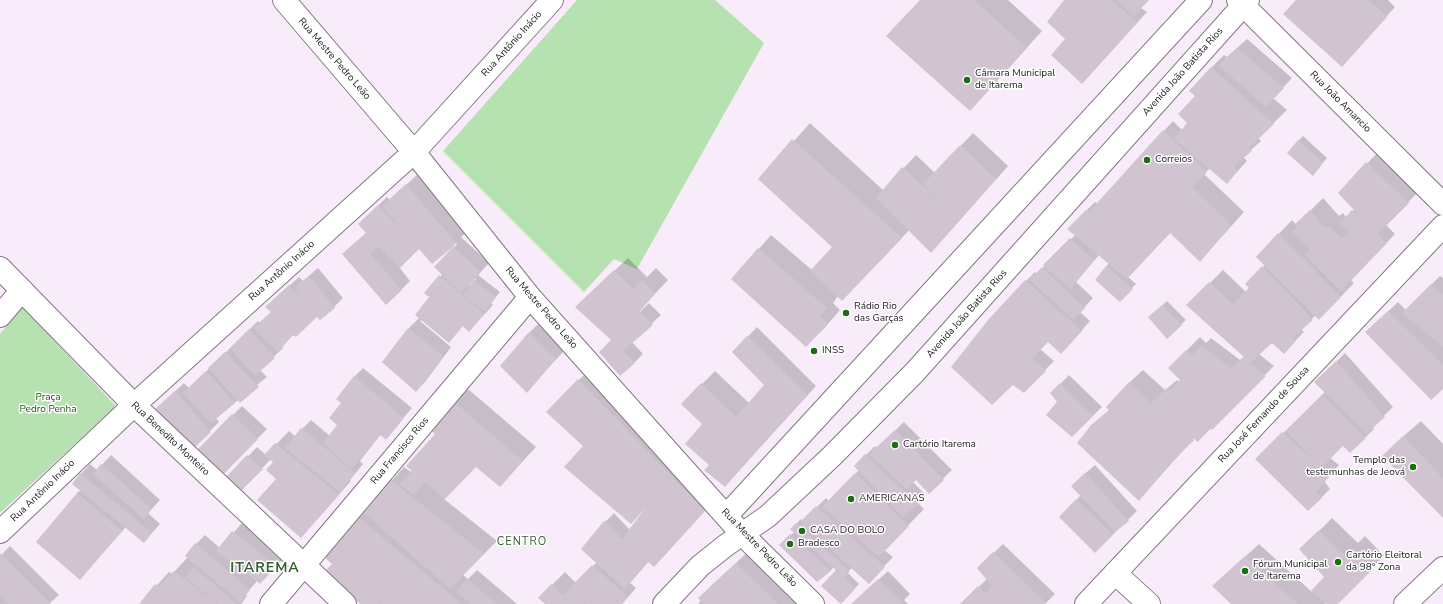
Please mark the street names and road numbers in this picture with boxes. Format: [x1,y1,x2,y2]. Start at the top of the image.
street label: Rua Antônio Inácio [479,9,545,79]
street label: Rua Mestre Pedro Leão [295,16,373,102]
street label: Avenida João Batista Rios [1140,25,1226,119]
street label: Rua João Amancio [1307,69,1373,135]
street label: Rua Antônio Inácio [247,238,317,304]
street label: Rua Mestre Pedro Leão [502,265,580,351]
street label: Avenida João Batista Rios [924,267,1010,361]
street label: Rua José Fernando de Sousa [1216,364,1312,466]
street label: Rua Benedito Monteiro [128,400,212,478]
street label: Rua Francisco Rios [368,415,432,487]
street label: Rua Antônio Inácio [9,457,77,525]
street label: Rua Mestre Pedro Leão [719,506,799,590]

